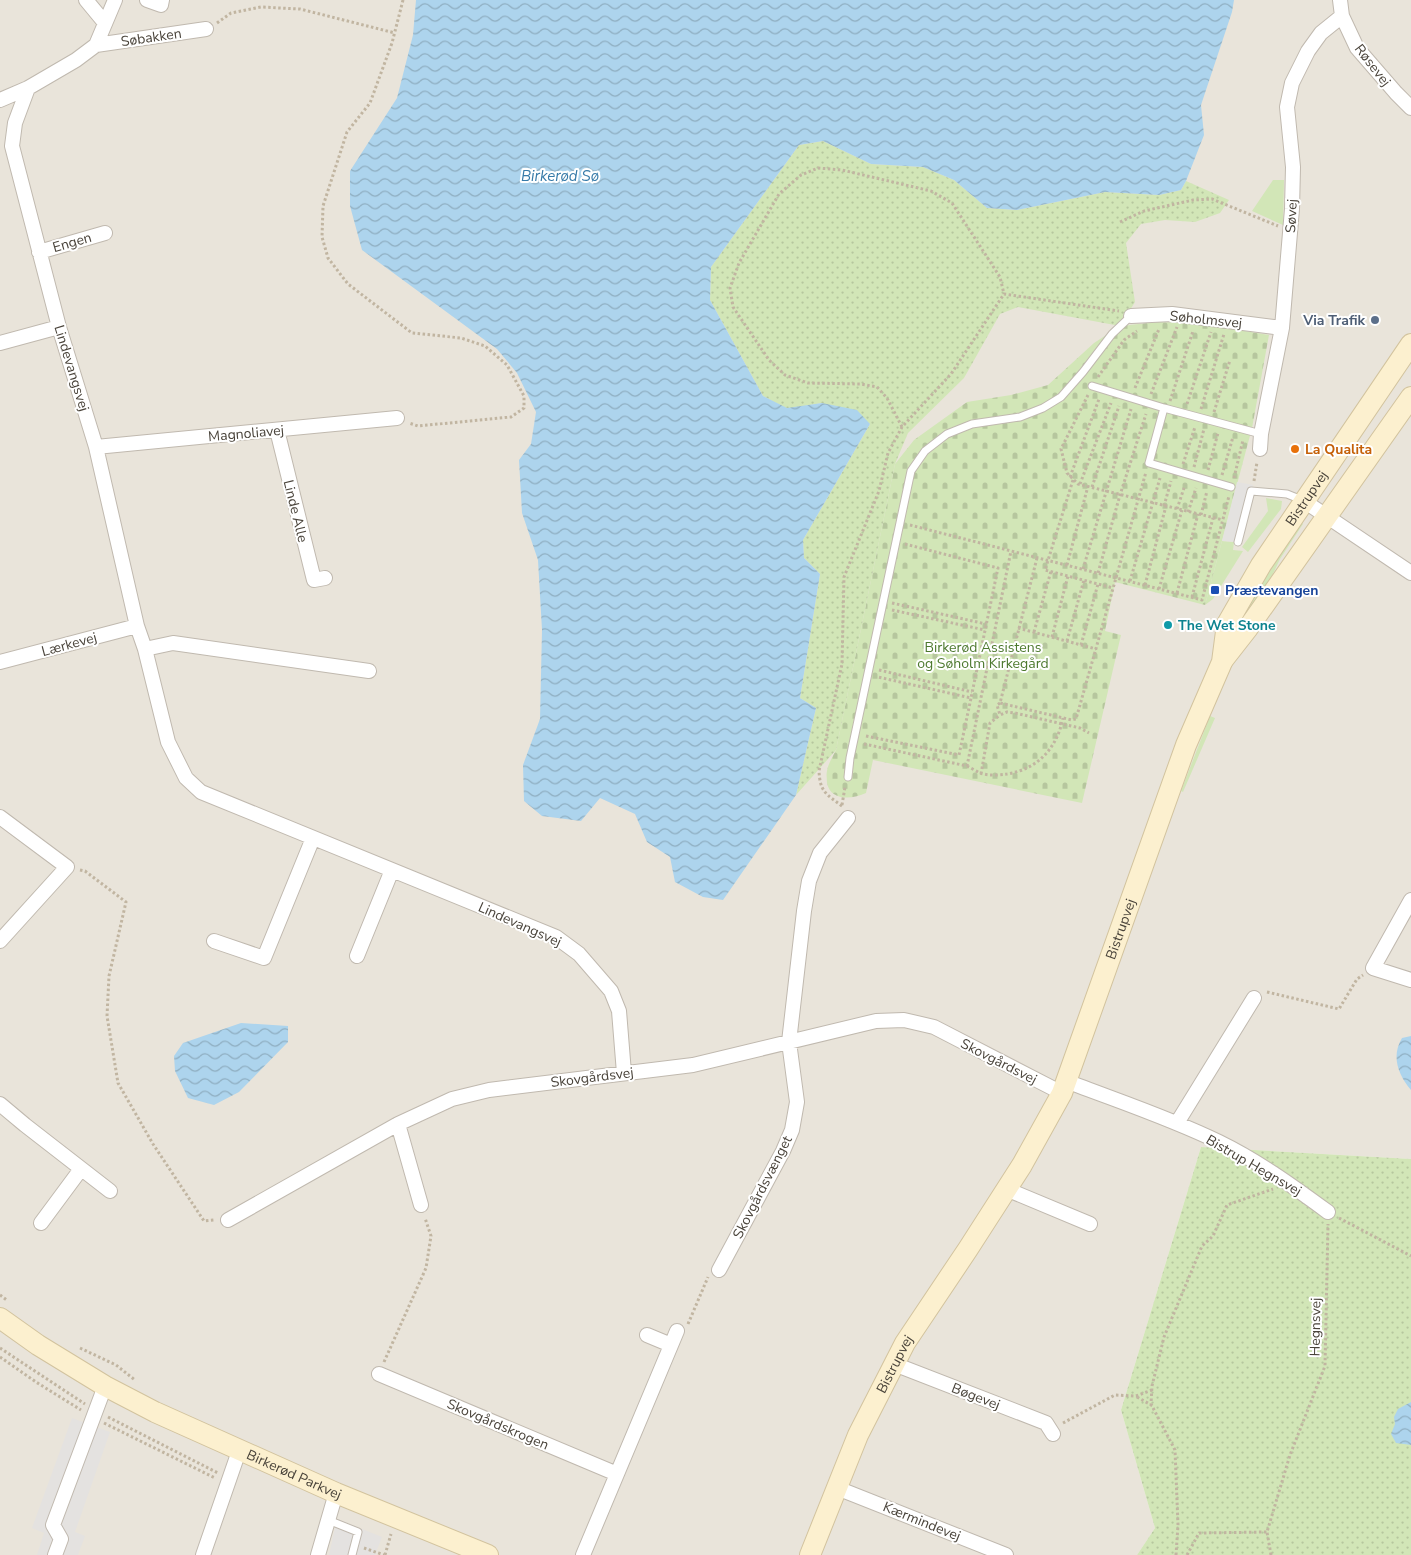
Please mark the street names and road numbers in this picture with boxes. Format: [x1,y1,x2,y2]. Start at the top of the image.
street label: Søbakken [119,24,183,51]
street label: Røsevej [1350,40,1395,90]
street label: Søvej [1281,198,1302,234]
street label: Engen [50,228,94,257]
street label: Søholmsvej [1169,306,1243,333]
street label: Lindevangsvej [49,323,94,414]
street label: Magnoliavej [207,421,285,446]
street label: Bistrupvej [1281,467,1332,530]
street label: Linde Alle [279,478,312,544]
street label: Lærkevej [39,628,99,661]
street label: Bistrupvej [1101,896,1140,962]
street label: Lindevangsvej [475,898,565,951]
street label: Skovgårdsvej [957,1034,1040,1089]
street label: Skovgårdsvej [550,1063,635,1092]
street label: Bistrup Hegnsvej [1202,1130,1305,1201]
street label: Skovgårdsvænget [728,1132,797,1242]
street label: Hegnsvej [1305,1297,1326,1357]
street label: Bistrupvej [872,1331,918,1397]
street label: Bøgevej [949,1379,1003,1414]
street label: Skovgårdskrogen [444,1394,552,1454]
street label: Birkerød Parkvej [243,1445,344,1504]
street label: Kærmindevej [880,1497,964,1546]

